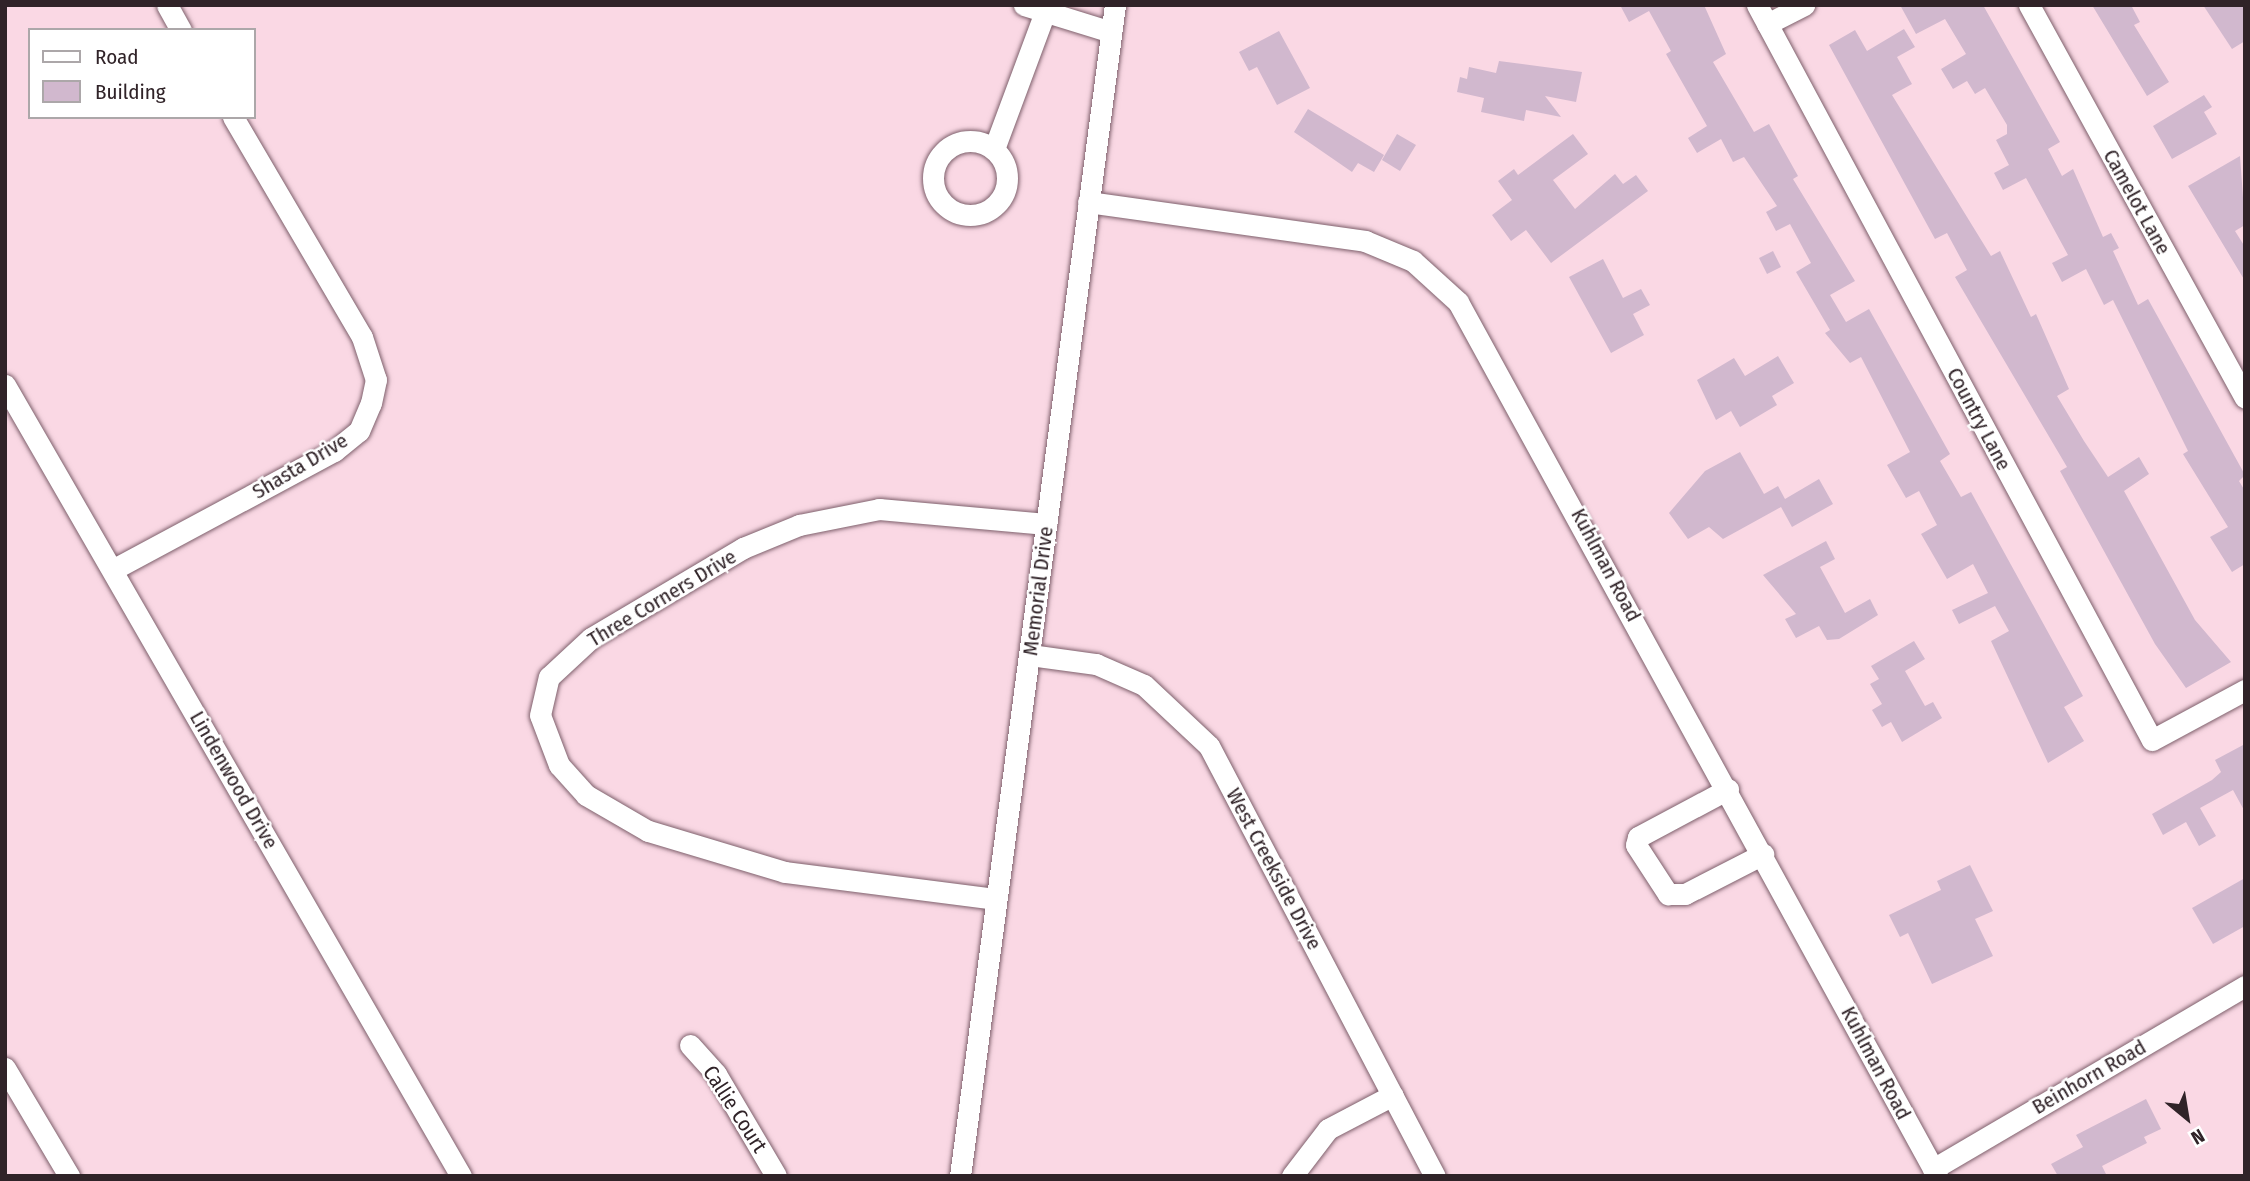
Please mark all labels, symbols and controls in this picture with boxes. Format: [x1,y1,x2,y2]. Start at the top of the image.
legend [28,28,256,119]
text: Road [95,44,139,70]
text: Building [95,79,166,105]
street label: Camelot Lane [2098,145,2176,259]
street label: Country Lane [1941,363,2017,475]
street label: Shasta Drive [248,428,352,504]
street label: Kuhlman Road [1566,504,1646,626]
street label: Memorial Drive [1018,525,1058,657]
street label: Three Corners Drive [583,544,741,652]
street label: Lindenwood Drive [184,707,284,853]
street label: West Creekside Drive [1221,784,1327,954]
street label: Kuhlman Road [1836,1002,1916,1124]
street label: Beinhorn Road [2028,1034,2150,1120]
street label: Callie Court [698,1061,772,1157]
north arrow [2152,1083,2222,1153]
text: N [2187,1124,2208,1149]

